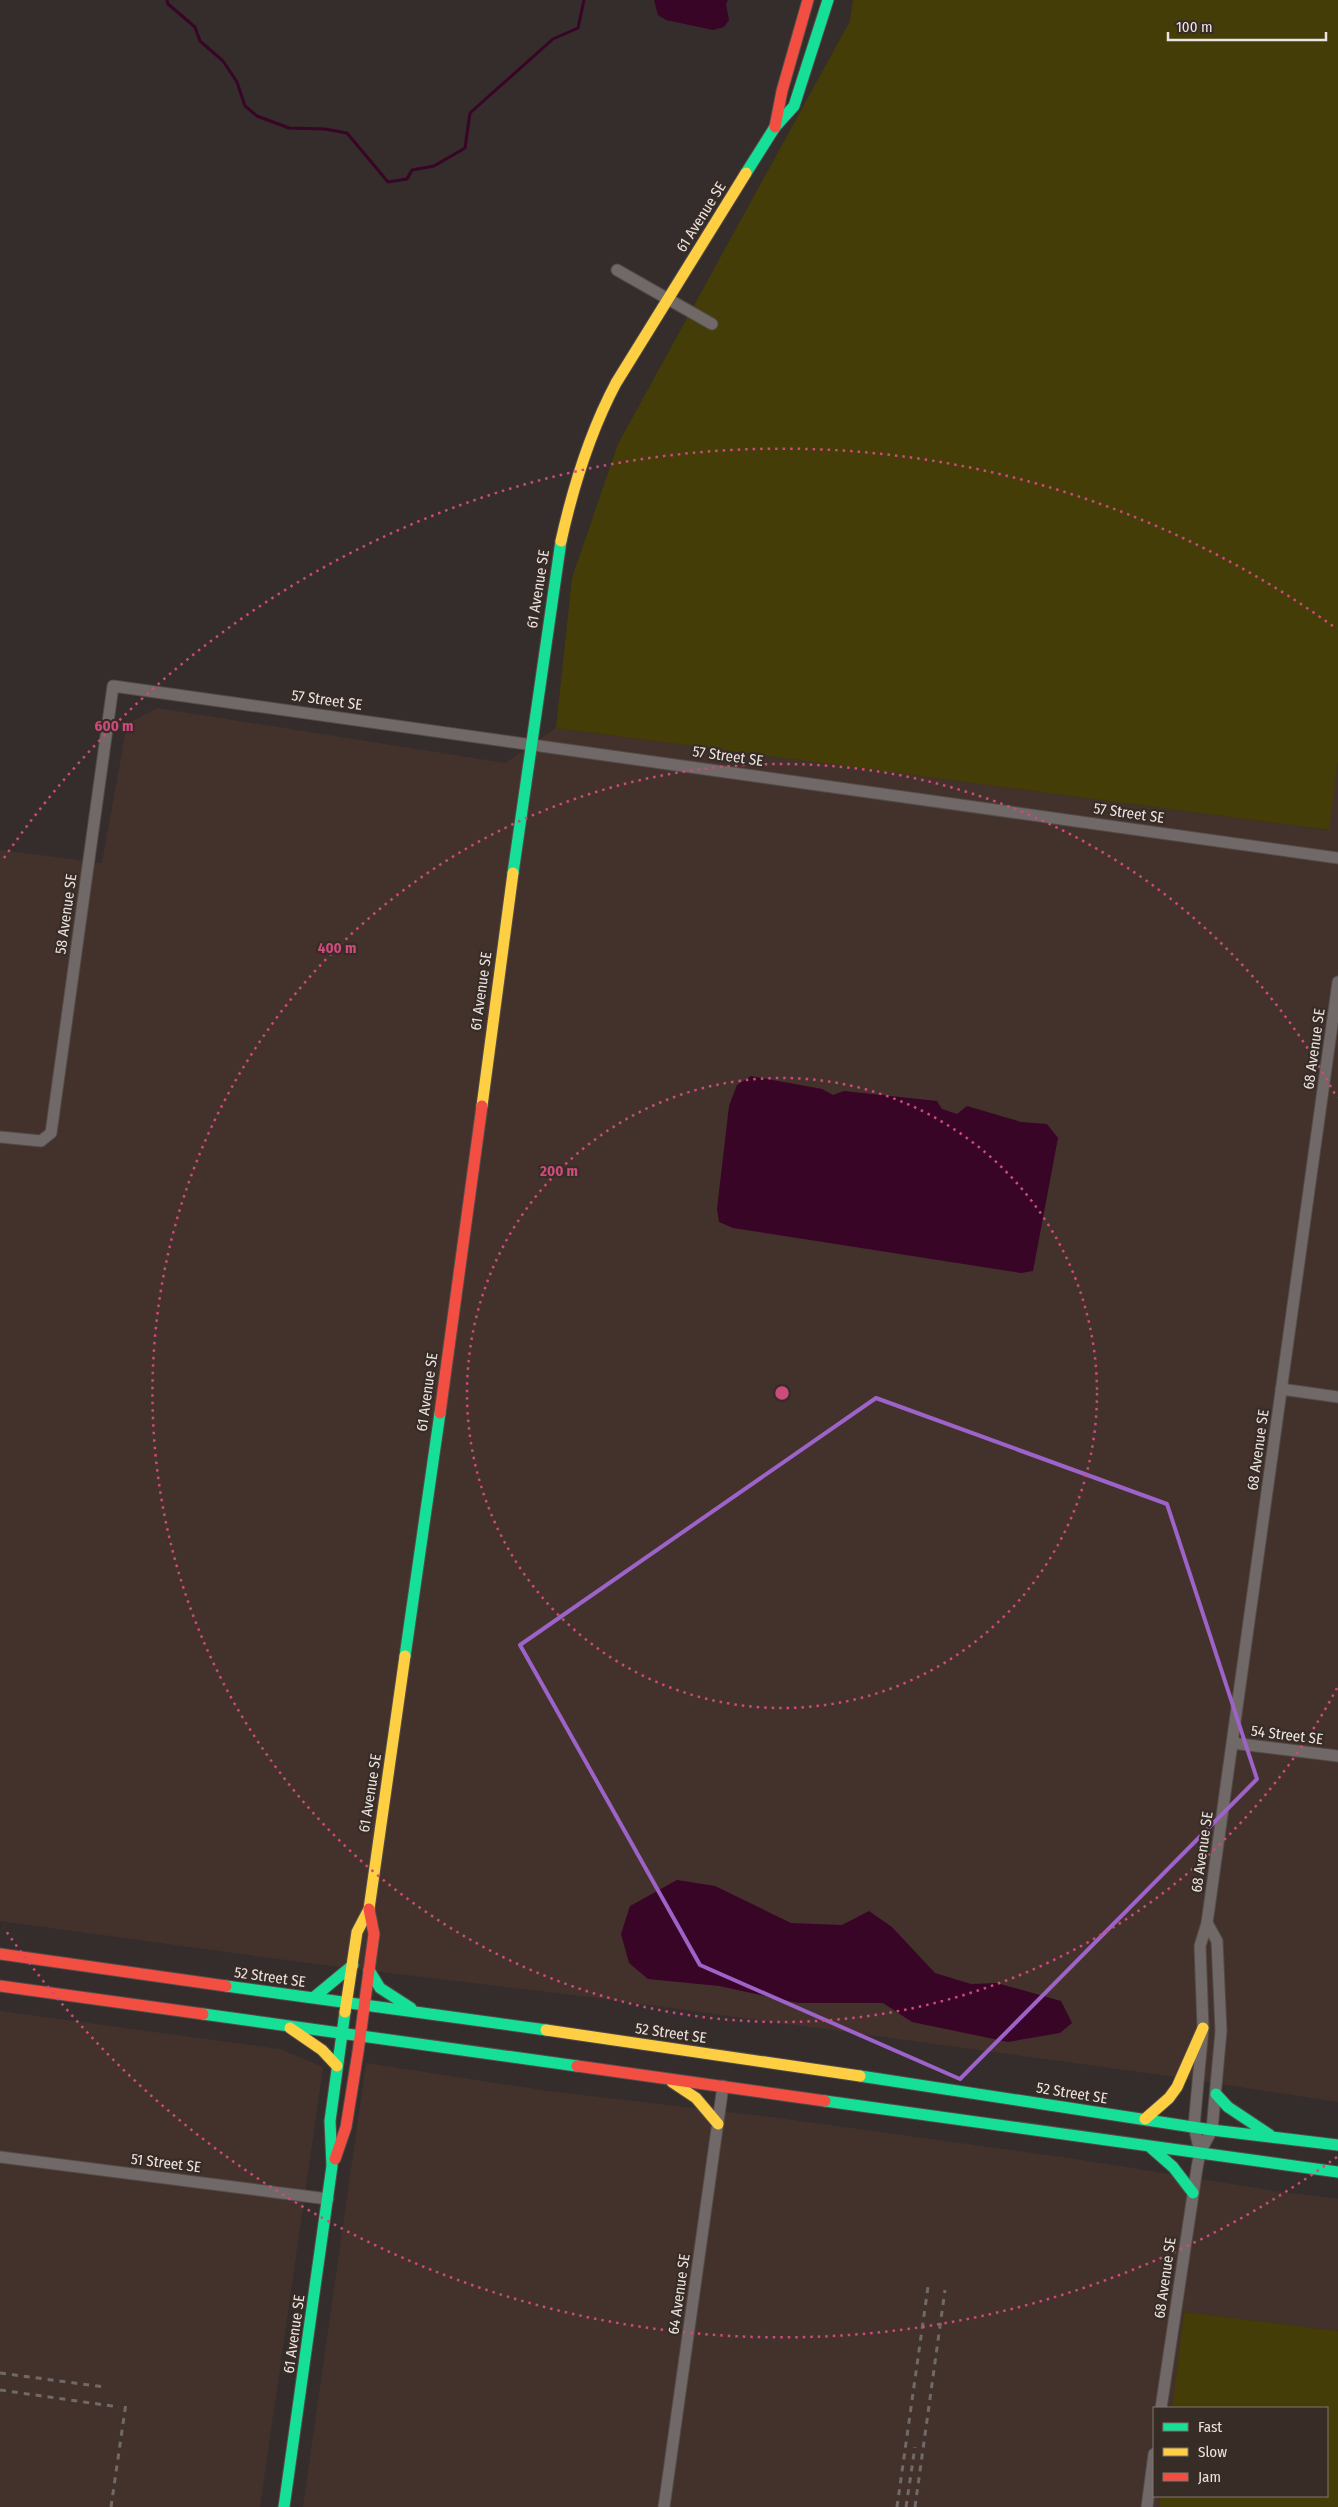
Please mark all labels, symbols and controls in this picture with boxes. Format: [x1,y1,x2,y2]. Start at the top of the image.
scale bar [1168,10,1326,42]
text: 100 m [1176,18,1213,36]
street label: 61 Avenue SE [672,179,730,255]
street label: 61 Avenue SE [523,548,553,630]
street label: 57 Street SE [291,686,363,714]
text: 600 m [95,717,133,735]
street label: 57 Street SE [692,742,764,770]
street label: 57 Street SE [1093,799,1165,827]
street label: 58 Avenue SE [51,873,81,955]
text: 400 m [318,939,356,957]
street label: 61 Avenue SE [467,951,495,1031]
street label: 68 Avenue SE [1299,1007,1329,1091]
text: 200 m [539,1162,578,1180]
street label: 61 Avenue SE [413,1352,441,1432]
centre of rings [773,1384,791,1402]
street label: 68 Avenue SE [1243,1408,1273,1492]
street label: 54 Street SE [1250,1722,1324,1748]
street label: 61 Avenue SE [355,1752,385,1834]
street label: 68 Avenue SE [1187,1810,1217,1894]
street label: 52 Street SE [233,1963,307,1991]
street label: 52 Street SE [634,2019,708,2047]
street label: 52 Street SE [1035,2078,1109,2108]
street label: 51 Street SE [130,2150,202,2176]
street label: 68 Avenue SE [1150,2236,1180,2320]
street label: 64 Avenue SE [664,2252,694,2336]
street label: 61 Avenue SE [280,2294,308,2374]
legend [1153,2407,1328,2497]
text: Fast [1198,2418,1222,2436]
text: Slow [1198,2443,1227,2461]
text: Jam [1198,2468,1221,2486]

